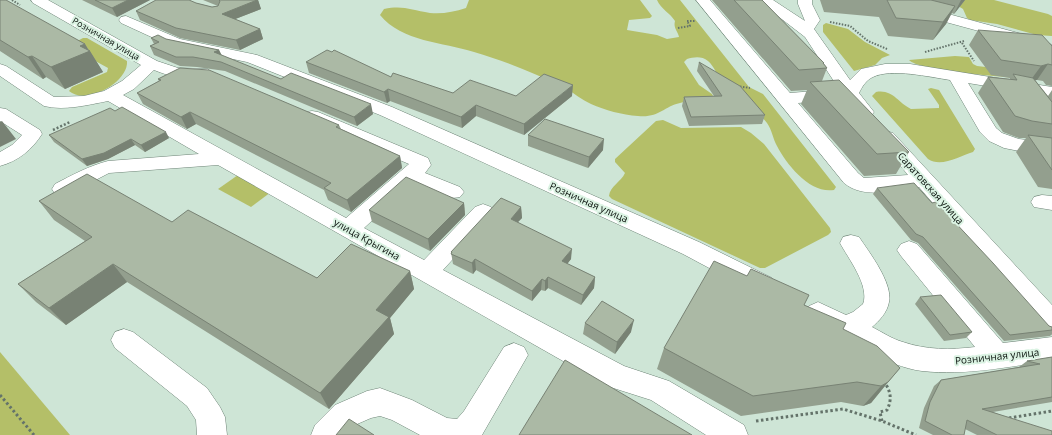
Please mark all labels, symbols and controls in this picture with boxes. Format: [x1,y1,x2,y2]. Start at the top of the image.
street label: Розничная улица [70,14,142,63]
street label: Саратовская улица [895,149,967,227]
street label: Розничная улица [548,178,630,226]
street label: улица Крыгина [331,215,403,263]
street label: Розничная улица [954,345,1040,367]

